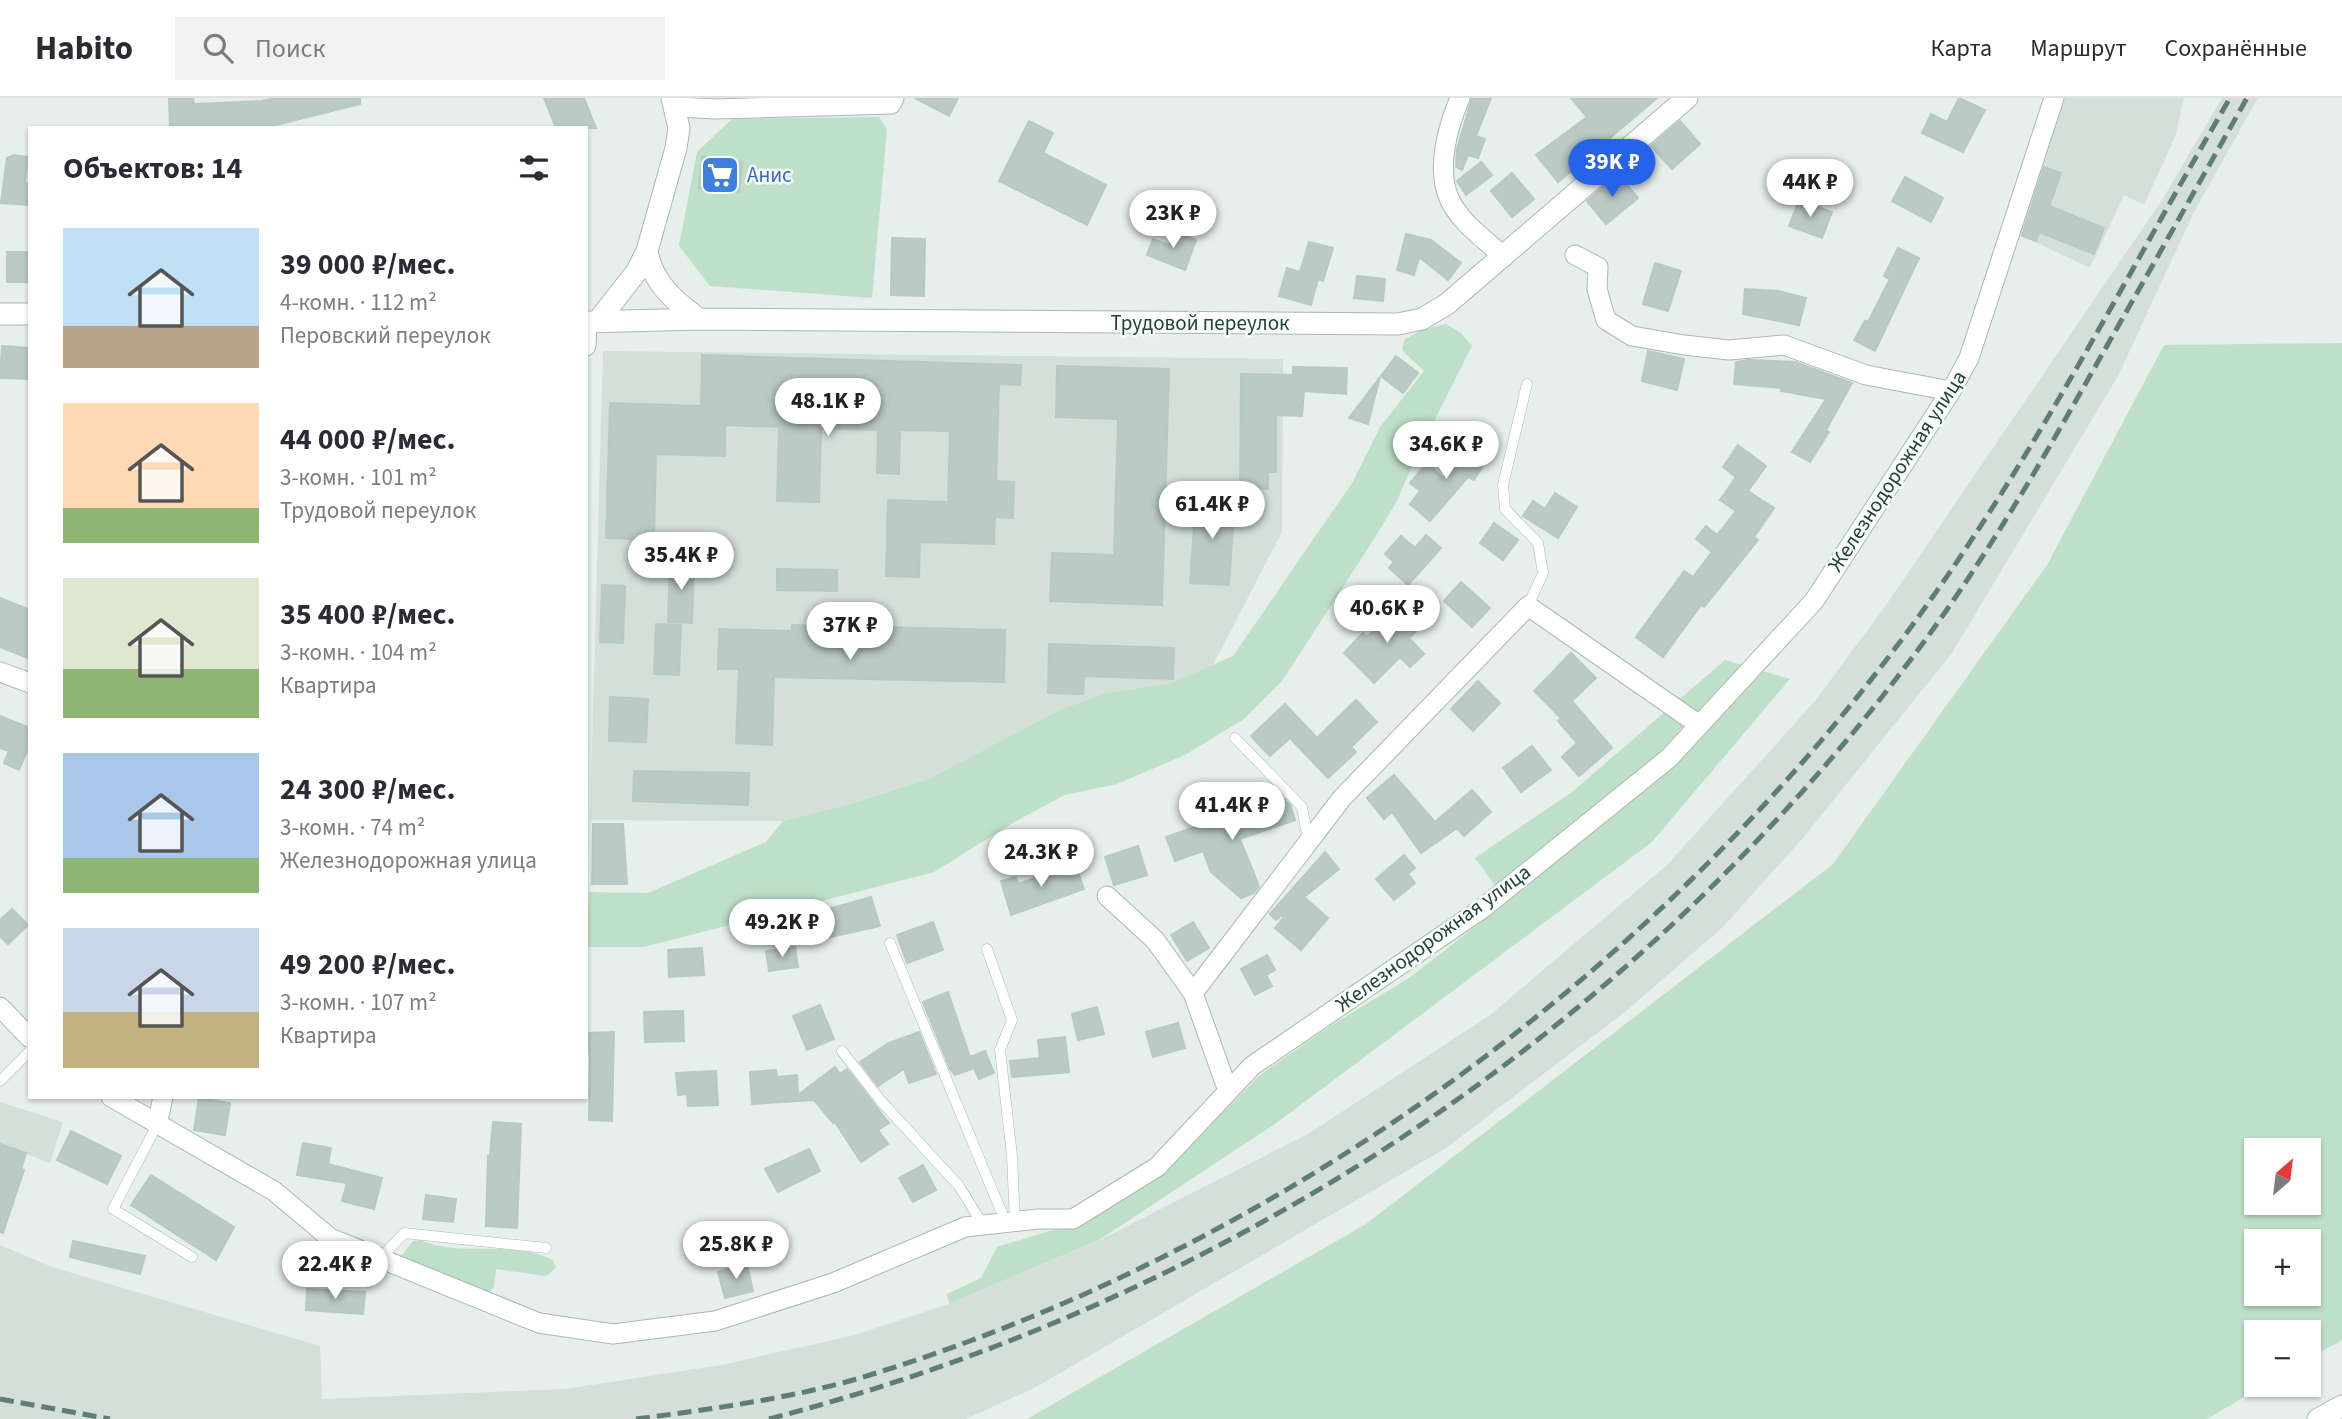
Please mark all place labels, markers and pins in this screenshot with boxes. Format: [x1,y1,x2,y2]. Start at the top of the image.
pin: 39K ₽ [1563,140,1661,199]
supermarket icon: Анис [699,154,741,196]
pin: 44K ₽ [1761,159,1859,219]
place label: Анис [747,160,792,190]
pin: 23K ₽ [1124,190,1222,250]
pin: 48.1K ₽ [763,378,893,438]
pin: 34.6K ₽ [1381,422,1511,481]
pin: 61.4K ₽ [1147,482,1277,541]
pin: 35.4K ₽ [616,532,746,592]
pin: 40.6K ₽ [1322,586,1452,645]
pin: 37K ₽ [801,602,899,662]
pin: 41.4K ₽ [1167,782,1297,842]
pin: 24.3K ₽ [976,830,1106,889]
pin: 49.2K ₽ [717,900,847,959]
pin: 25.8K ₽ [671,1222,801,1281]
pin: 22.4K ₽ [270,1242,400,1301]

